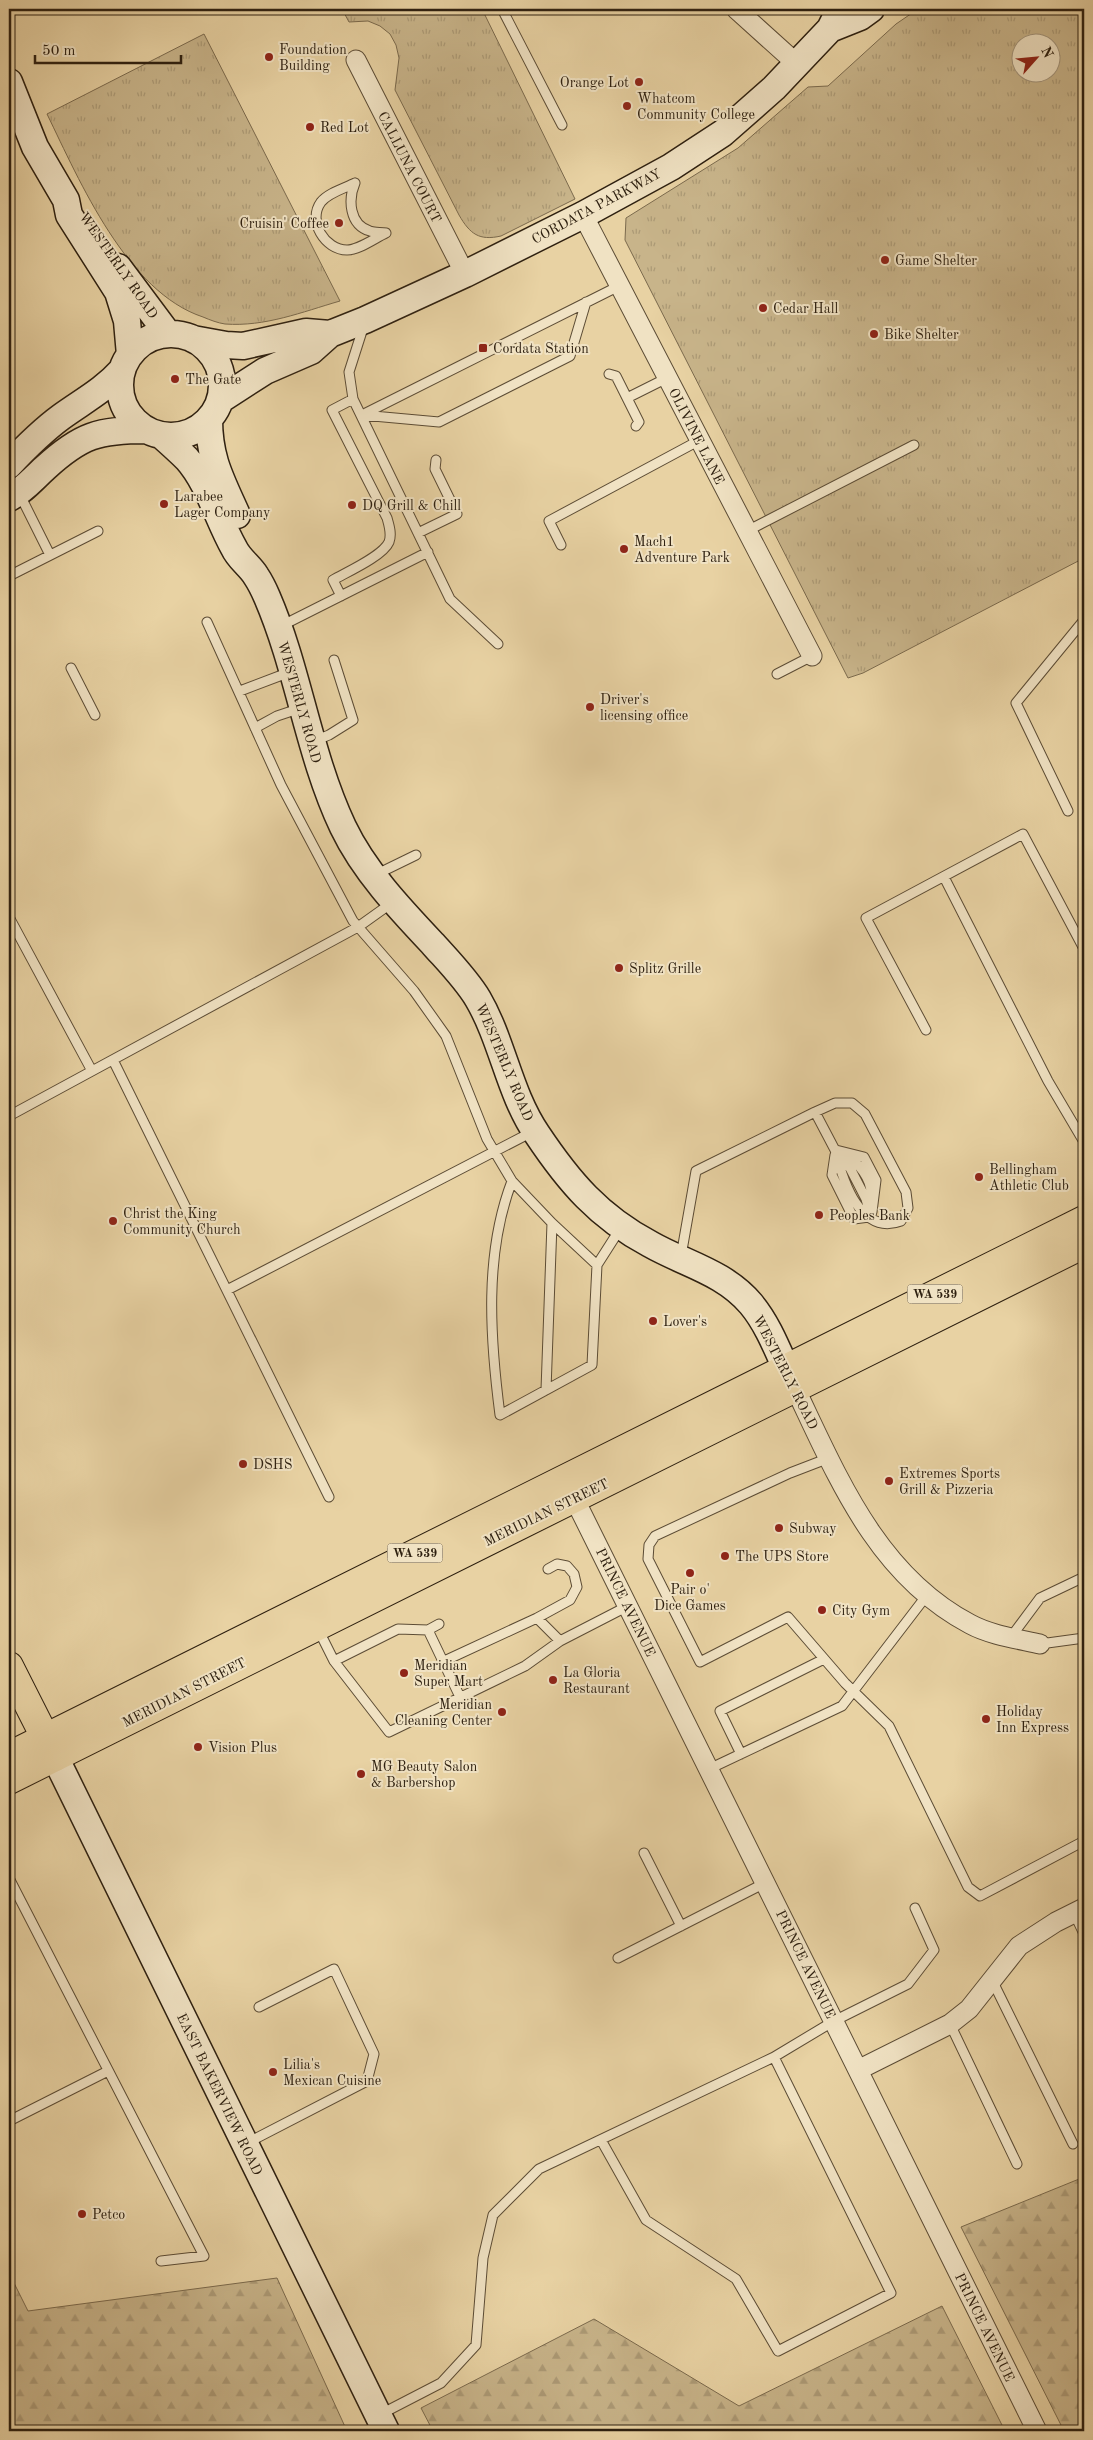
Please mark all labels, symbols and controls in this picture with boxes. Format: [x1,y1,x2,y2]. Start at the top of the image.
scale bar [35,32,181,64]
north arrow [1010,32,1060,82]
place label: Foundation Building [279,43,347,73]
text: 50 m [42,44,76,59]
text: N [1038,45,1055,61]
marker: Foundation Building [263,51,275,63]
place label: Orange Lot [560,76,629,90]
marker: Orange Lot [633,76,645,88]
place label: Whatcom Community College [637,92,755,122]
marker: Whatcom Community College [621,100,633,112]
street label: CALLUNA COURT [375,110,443,225]
marker: Red Lot [304,121,316,133]
place label: Red Lot [320,121,369,135]
street label: CORDATA PARKWAY [530,167,663,247]
street label: WESTERLY ROAD [76,210,160,321]
place label: Cruisin' Coffee [239,217,329,231]
marker: Cruisin' Coffee [333,217,345,229]
marker: Game Shelter [879,254,891,266]
place label: Game Shelter [895,254,977,268]
marker: Cedar Hall [757,302,769,314]
place label: Cedar Hall [773,302,838,316]
marker: Bike Shelter [868,328,880,340]
place label: Bike Shelter [884,328,959,342]
marker: Cordata Station [477,342,489,354]
place label: Cordata Station [493,342,589,356]
marker: The Gate [169,373,181,385]
place label: The Gate [185,373,241,387]
street label: OLIVINE LANE [666,386,726,487]
place label: Larabee Lager Company [174,490,271,520]
marker: Larabee Lager Company [158,498,170,510]
marker: DQ Grill & Chill [346,499,358,511]
place label: DQ Grill & Chill [362,499,461,513]
place label: Mach1 Adventure Park [634,535,730,565]
marker: Mach1 Adventure Park [618,543,630,555]
street label: WESTERLY ROAD [275,640,323,765]
place label: Driver's licensing office [600,693,688,723]
marker: Driver's licensing office [584,701,596,713]
marker: Splitz Grille [613,962,625,974]
place label: Splitz Grille [629,962,701,976]
street label: WESTERLY ROAD [473,1002,535,1123]
place label: Bellingham Athletic Club [989,1163,1069,1193]
marker: Bellingham Athletic Club [973,1171,985,1183]
place label: Christ the King Community Church [123,1207,241,1237]
marker: Peoples Bank [813,1209,825,1221]
place label: Peoples Bank [829,1209,910,1223]
marker: Christ the King Community Church [107,1215,119,1227]
road number: WA 539 [908,1285,962,1304]
street label: WESTERLY ROAD [750,1313,820,1432]
marker: Lover's [647,1315,659,1327]
place label: Lover's [663,1315,707,1329]
marker: DSHS [237,1458,249,1470]
place label: DSHS [253,1458,292,1472]
place label: Extremes Sports Grill & Pizzeria [899,1467,1000,1497]
marker: Extremes Sports Grill & Pizzeria [883,1475,895,1487]
street label: MERIDIAN STREET [482,1477,611,1549]
marker: Subway [773,1522,785,1534]
place label: Subway [789,1522,837,1536]
road number: WA 539 [388,1544,442,1562]
street label: PRINCE AVENUE [593,1546,657,1659]
marker: The UPS Store [719,1550,731,1562]
place label: The UPS Store [735,1550,829,1564]
marker: Pair o' Dice Games [684,1567,696,1579]
place label: Pair o' Dice Games [654,1583,726,1613]
marker: City Gym [816,1604,828,1616]
place label: City Gym [832,1604,890,1618]
street label: MERIDIAN STREET [120,1656,249,1730]
place label: Meridian Super Mart [414,1659,483,1689]
place label: La Gloria Restaurant [563,1666,630,1696]
marker: Meridian Super Mart [398,1667,410,1679]
marker: La Gloria Restaurant [547,1674,559,1686]
place label: Meridian Cleaning Center [395,1698,492,1728]
place label: Holiday Inn Express [996,1705,1069,1735]
marker: Meridian Cleaning Center [496,1706,508,1718]
marker: Holiday Inn Express [980,1713,992,1725]
marker: Vision Plus [192,1741,204,1753]
place label: Vision Plus [208,1741,277,1755]
place label: MG Beauty Salon & Barbershop [371,1760,478,1790]
marker: MG Beauty Salon & Barbershop [355,1768,367,1780]
street label: PRINCE AVENUE [773,1908,837,2021]
street label: EAST BAKERVIEW ROAD [174,2011,265,2178]
place label: Lilia's Mexican Cuisine [283,2058,381,2088]
marker: Lilia's Mexican Cuisine [267,2066,279,2078]
marker: Petco [76,2208,88,2220]
place label: Petco [92,2208,125,2222]
street label: PRINCE AVENUE [952,2271,1016,2384]

